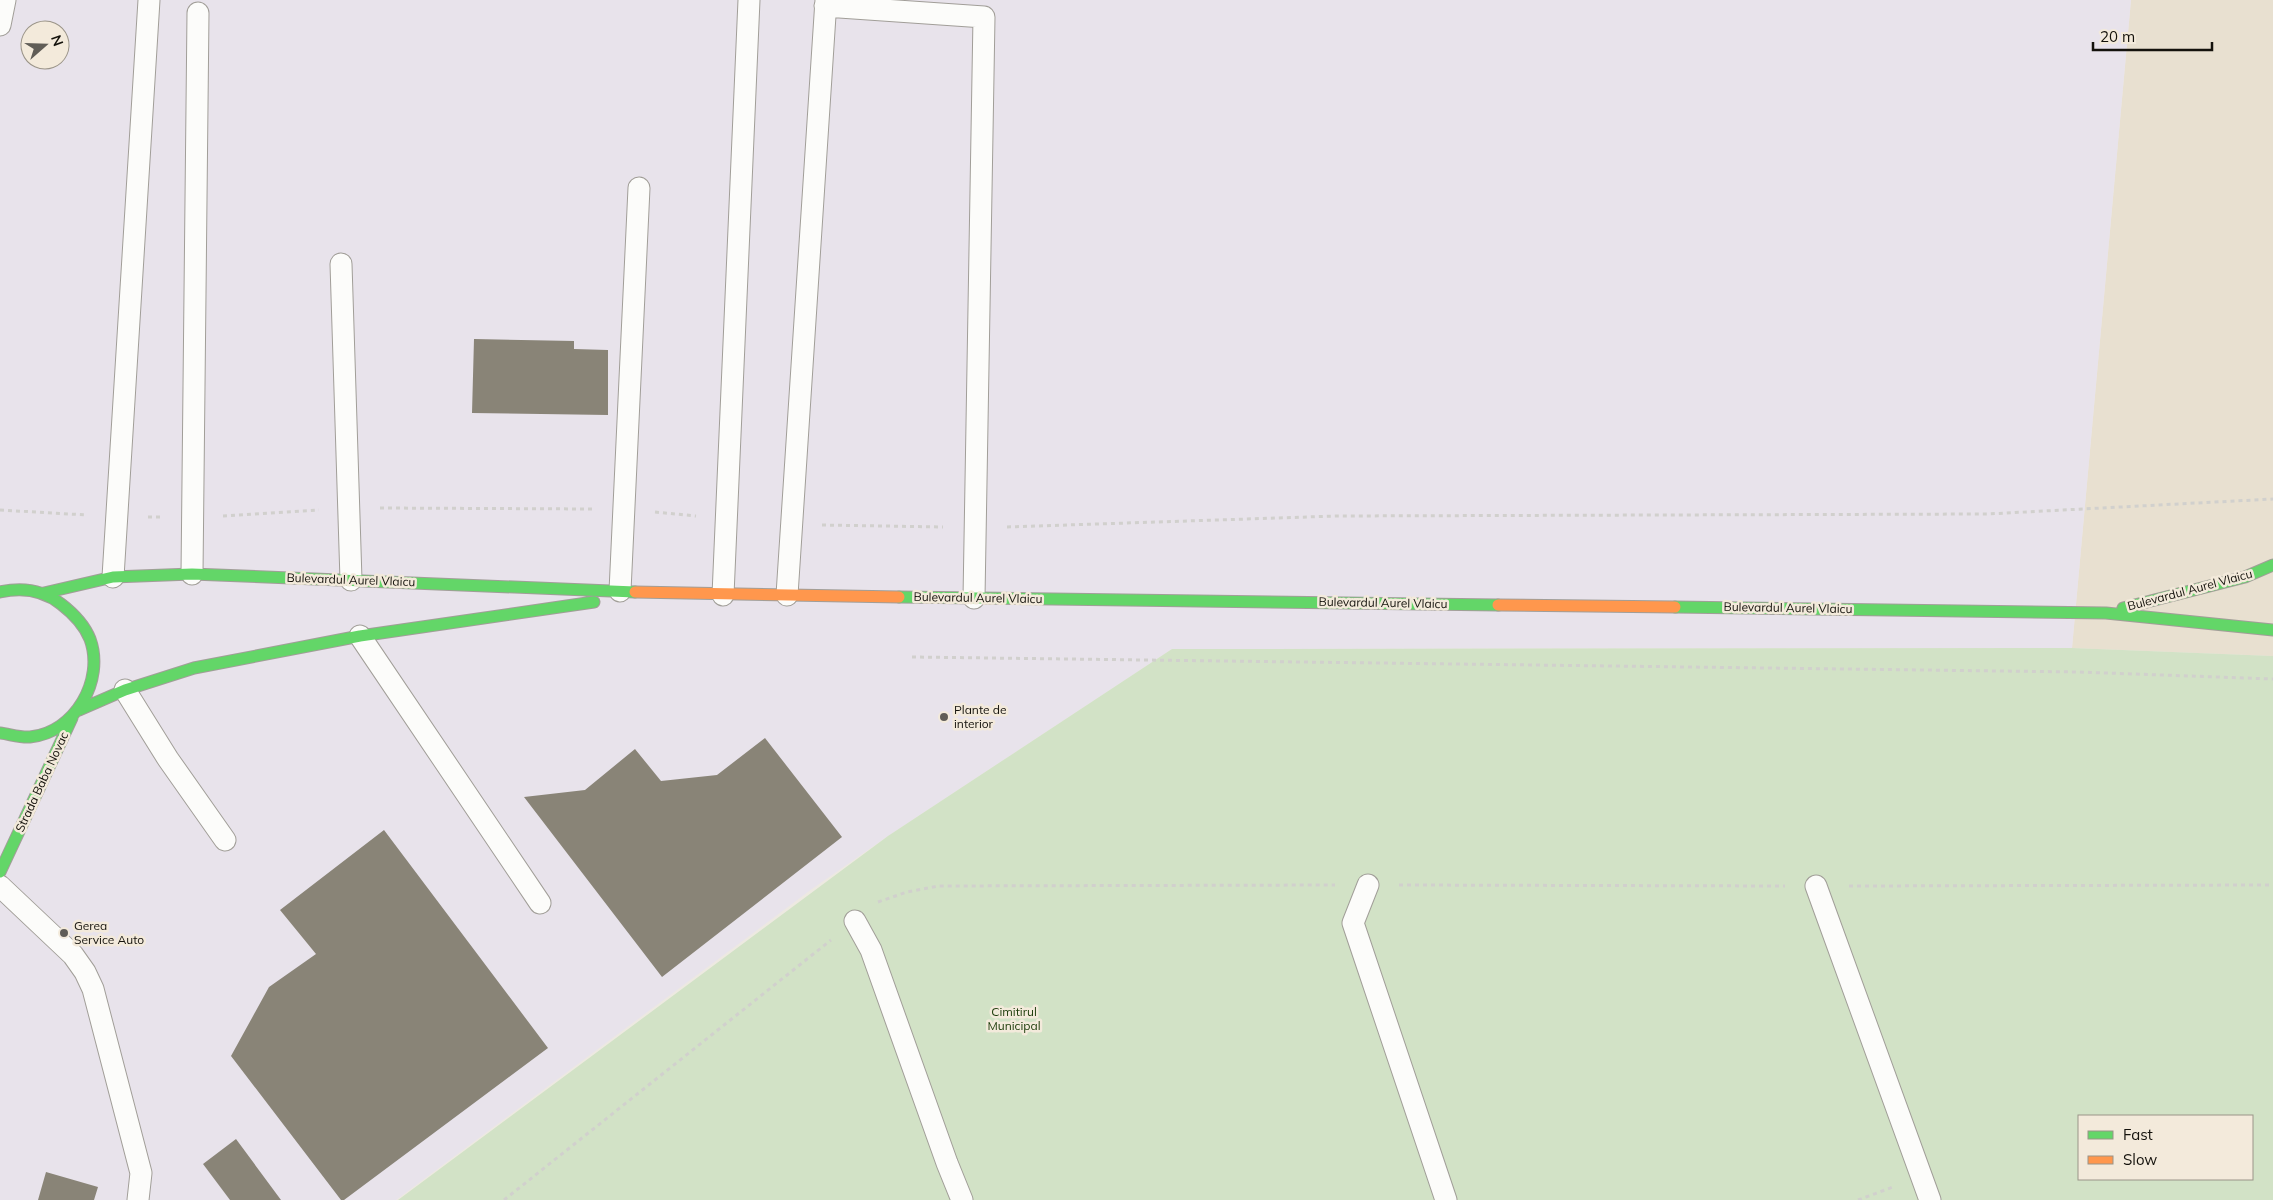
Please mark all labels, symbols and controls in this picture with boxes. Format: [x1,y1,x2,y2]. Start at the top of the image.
north arrow [20,20,70,70]
scale bar [2093,20,2212,52]
text: 20 m [2100,27,2135,46]
text: N [47,33,67,49]
street label: Bulevardul Aurel Vlaicu [2126,566,2254,613]
street label: Bulevardul Aurel Vlaicu [286,570,416,589]
street label: Bulevardul Aurel Vlaicu [913,589,1043,606]
street label: Bulevardul Aurel Vlaicu [1318,594,1448,611]
street label: Bulevardul Aurel Vlaicu [1723,599,1853,616]
place label: Plante de interior [954,702,1006,731]
marker: Plante de interior [938,711,950,723]
street label: Strada Baba Novac [12,729,71,834]
place label: Gerea Service Auto [74,918,144,947]
marker: Gerea Service Auto [58,927,70,939]
park label: Cimitirul Municipal [987,1004,1041,1033]
legend [2078,1115,2253,1180]
text: Fast [2123,1125,2153,1144]
text: Slow [2123,1150,2157,1169]

